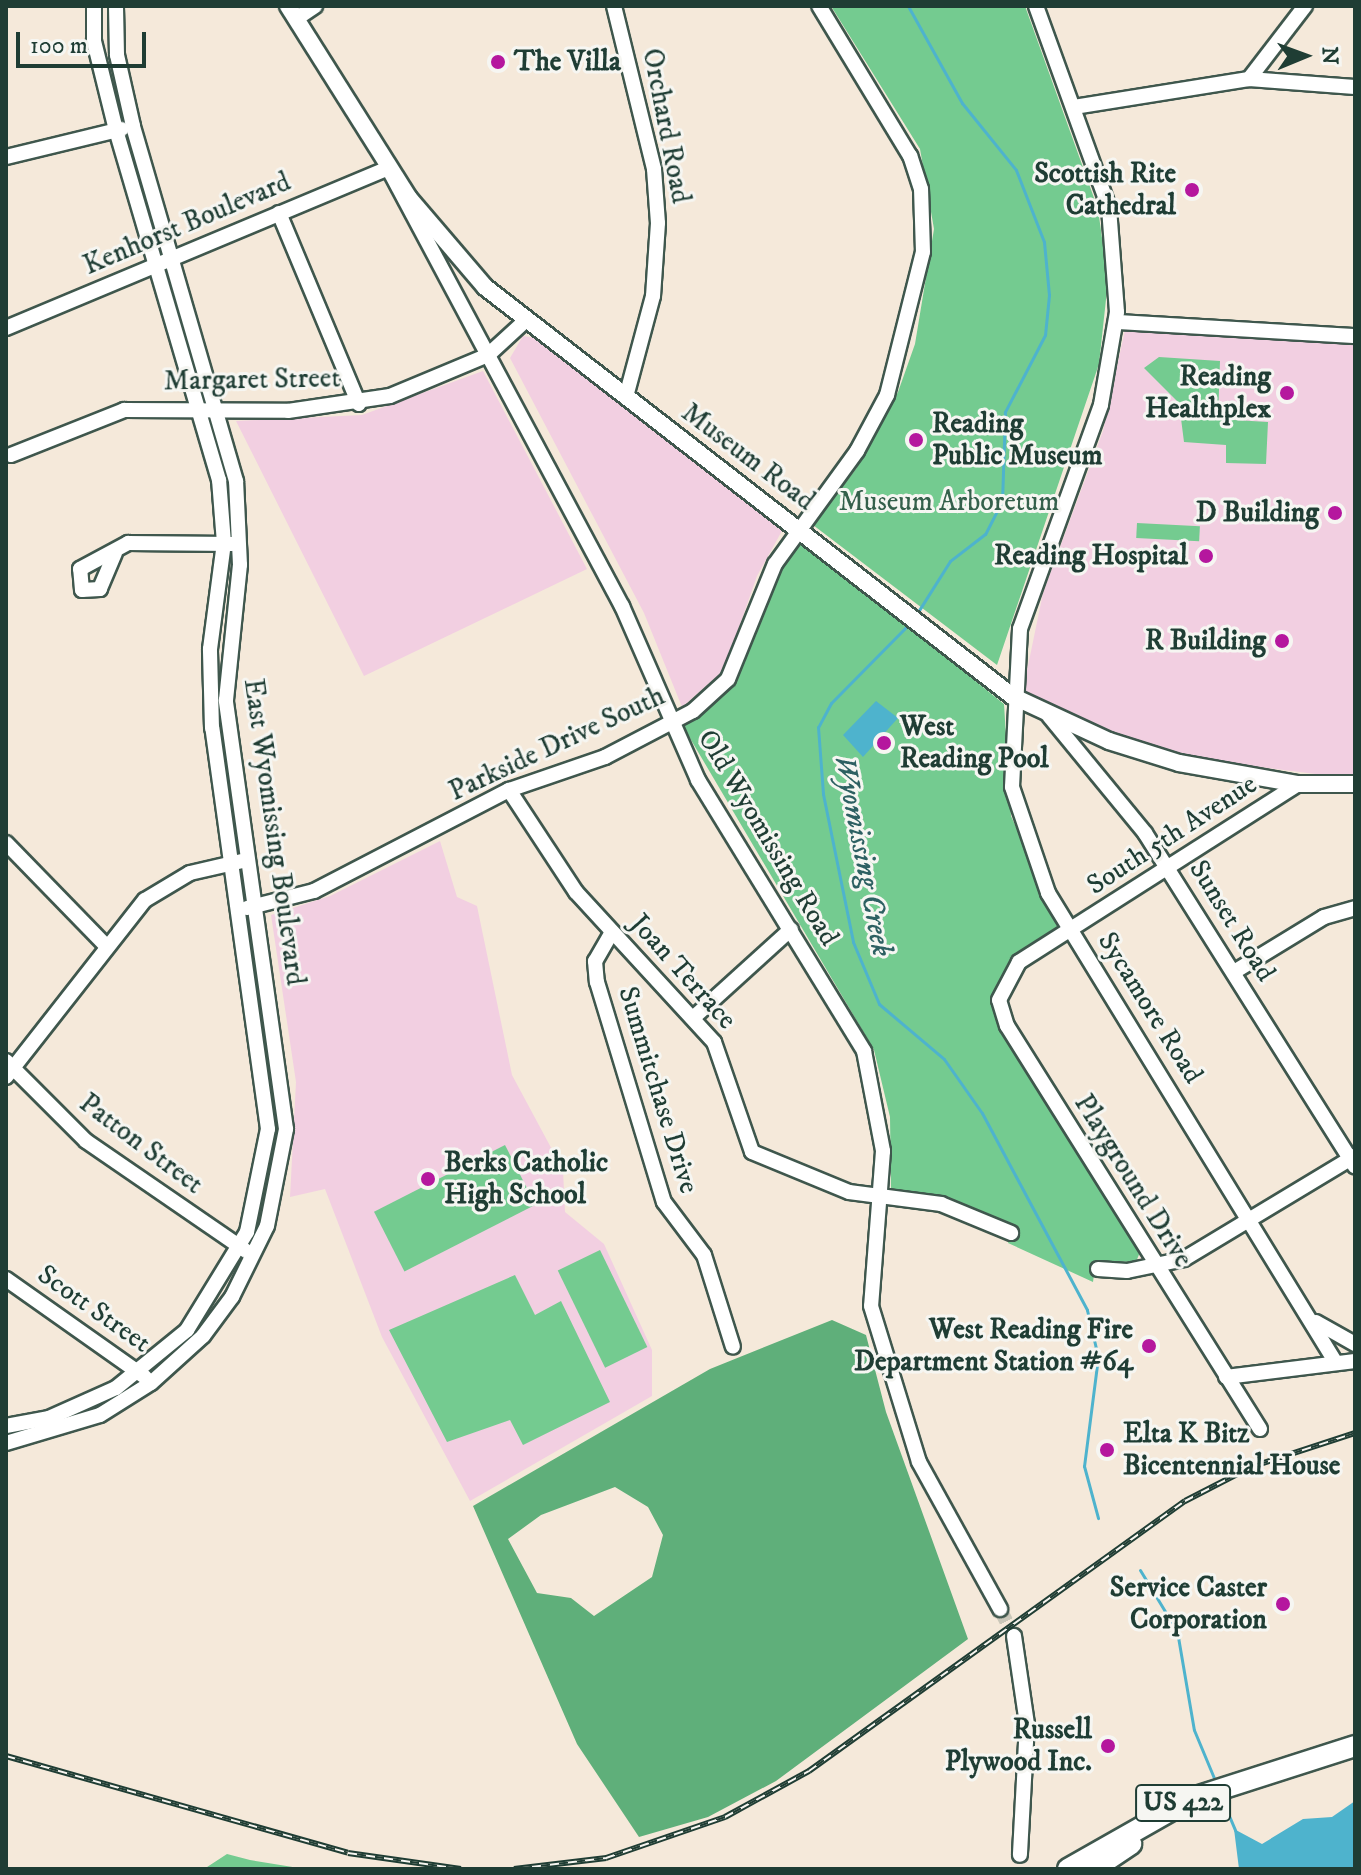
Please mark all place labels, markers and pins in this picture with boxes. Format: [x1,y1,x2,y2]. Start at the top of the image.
place label: The Villa [514,45,621,79]
marker: The Villa [489,53,507,71]
place label: Scottish Rite Cathedral [1034,157,1176,223]
marker: Scottish Rite Cathedral [1183,181,1201,199]
place label: Reading Healthplex [1145,360,1271,426]
marker: Reading Healthplex [1278,384,1296,402]
place label: Reading Public Museum [932,407,1103,473]
marker: Reading Public Museum [907,431,925,449]
place label: D Building [1196,496,1319,530]
marker: D Building [1326,504,1344,522]
place label: Reading Hospital [994,539,1188,573]
marker: Reading Hospital [1195,545,1217,567]
place label: R Building [1145,624,1266,658]
marker: R Building [1273,632,1291,650]
place label: West Reading Pool [900,710,1049,776]
marker: West Reading Pool [875,734,893,752]
place label: Berks Catholic High School [444,1146,608,1212]
marker: Berks Catholic High School [419,1170,437,1188]
place label: West Reading Fire Department Station #64 [854,1313,1133,1379]
marker: West Reading Fire Department Station #64 [1140,1337,1158,1355]
place label: Elta K Bitz Bicentennial House [1123,1417,1340,1483]
marker: Elta K Bitz Bicentennial House [1098,1441,1116,1459]
place label: Service Caster Corporation [1110,1571,1267,1637]
marker: Service Caster Corporation [1274,1595,1292,1613]
place label: Russell Plywood Inc. [945,1713,1092,1779]
marker: Russell Plywood Inc. [1099,1737,1117,1755]

